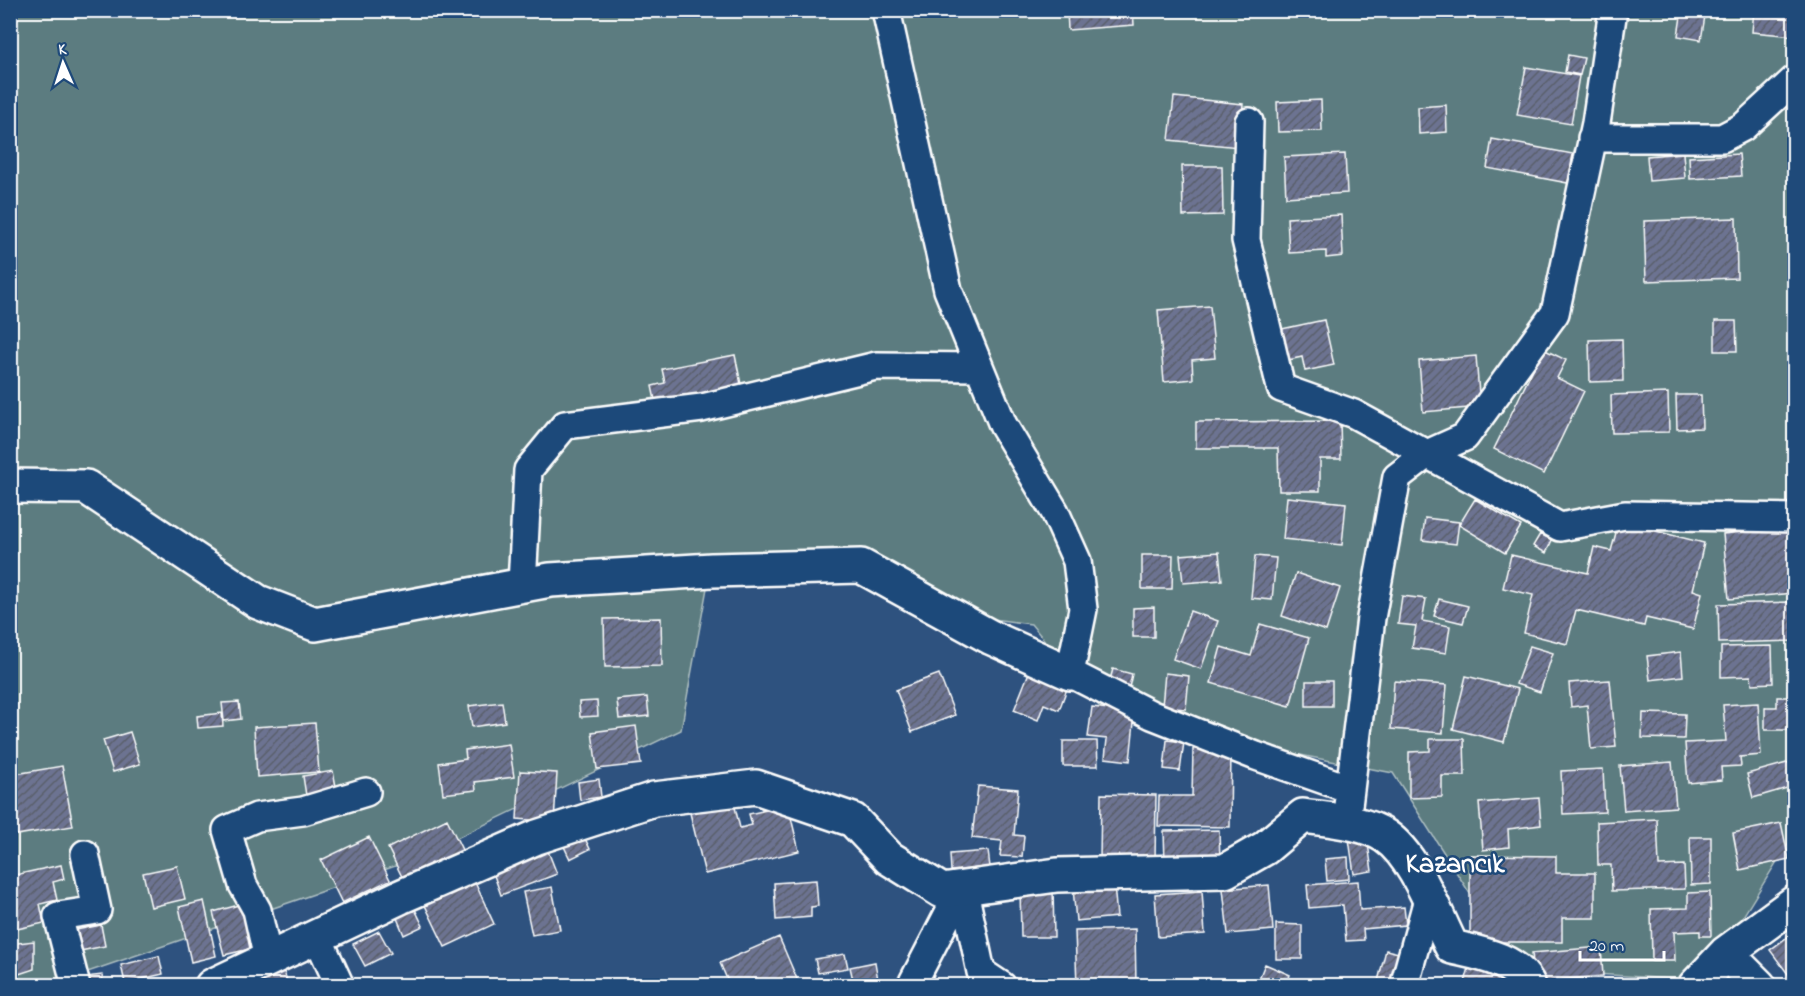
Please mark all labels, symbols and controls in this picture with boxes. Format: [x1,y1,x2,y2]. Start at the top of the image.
north arrow [33,33,93,93]
text: K [58,38,68,62]
district label: Kazancık [1405,845,1505,886]
scale bar [1580,924,1664,962]
text: 20 m [1589,934,1624,960]

